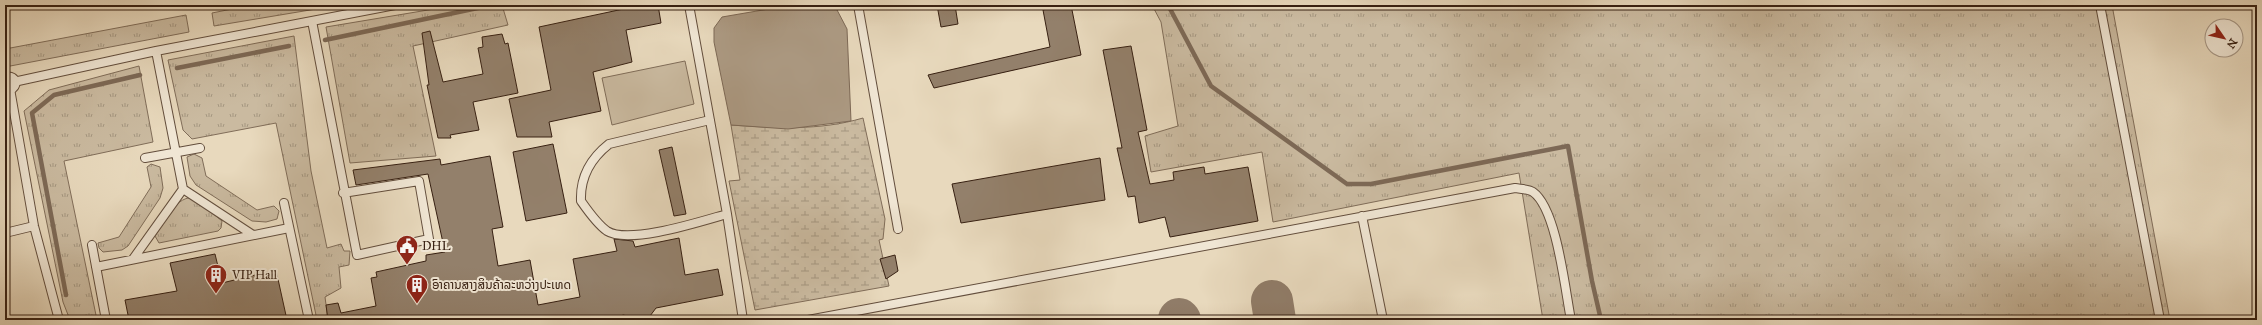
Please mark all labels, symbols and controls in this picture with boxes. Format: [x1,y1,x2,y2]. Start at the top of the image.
north arrow [2204,18,2244,58]
text: N [2224,36,2240,51]
public building icon: DHL [394,233,420,266]
place label: DHL [422,239,451,253]
building icon: VIP Hall [203,262,229,295]
place label: VIP Hall [231,268,278,282]
building icon: ົອາຄານສາງສິນຄ້າລະຫວ່າງປະເທດ [404,272,430,305]
place label: ົອາຄານສາງສິນຄ້າລະຫວ່າງປະເທດ [432,278,571,292]

